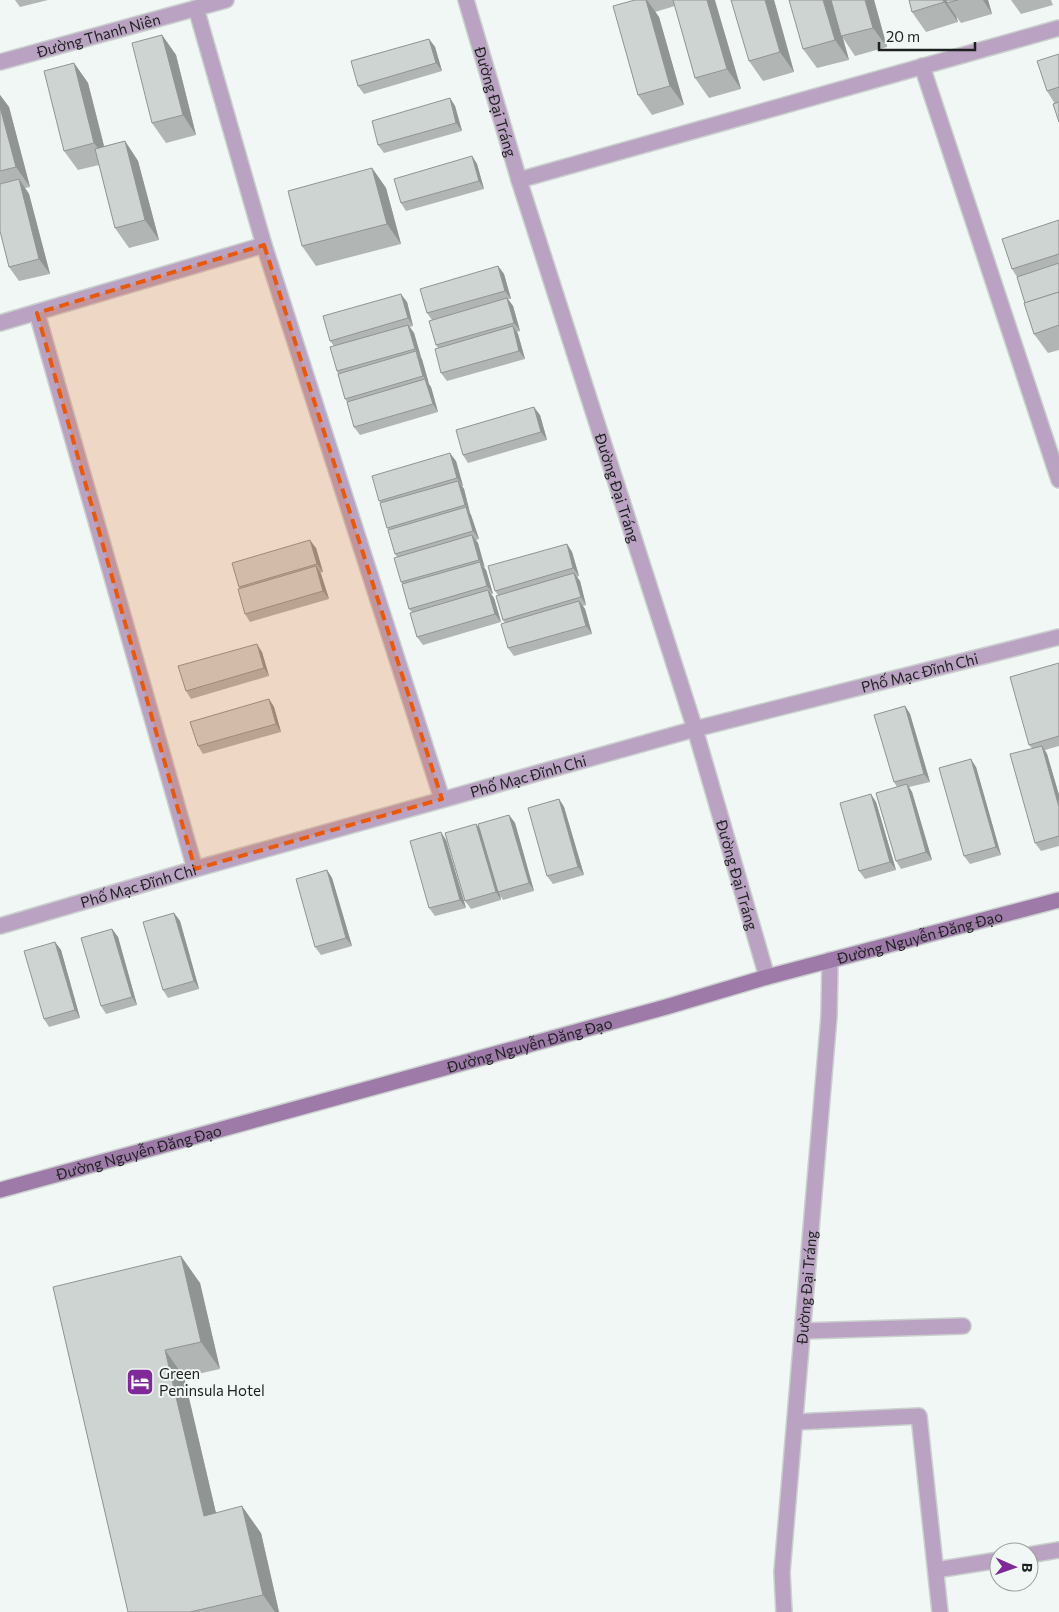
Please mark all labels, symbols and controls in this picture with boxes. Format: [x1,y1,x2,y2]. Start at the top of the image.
street label: Đường Thanh Niên [33,9,162,61]
scale bar [879,20,975,52]
text: 20 m [886,27,920,45]
street label: Đường Đại Tráng [471,43,521,159]
street label: Đường Đại Tráng [591,430,644,545]
street label: Phố Mạc Đĩnh Chi [859,649,980,696]
street label: Phố Mạc Đĩnh Chi [468,751,588,801]
street label: Đường Đại Tráng [713,817,762,932]
street label: Phố Mạc Đĩnh Chi [78,860,198,911]
street label: Đường Nguyễn Đăng Đạo [834,906,1005,967]
street label: Đường Nguyễn Đăng Đạo [444,1013,614,1076]
street label: Đường Nguyễn Đăng Đạo [53,1121,224,1183]
street label: Đường Đại Tráng [792,1229,820,1346]
place label: Green Peninsula Hotel [159,1364,265,1399]
hotel icon: Green Peninsula Hotel [125,1367,155,1397]
north arrow [989,1542,1039,1592]
text: B [1019,1563,1036,1572]

